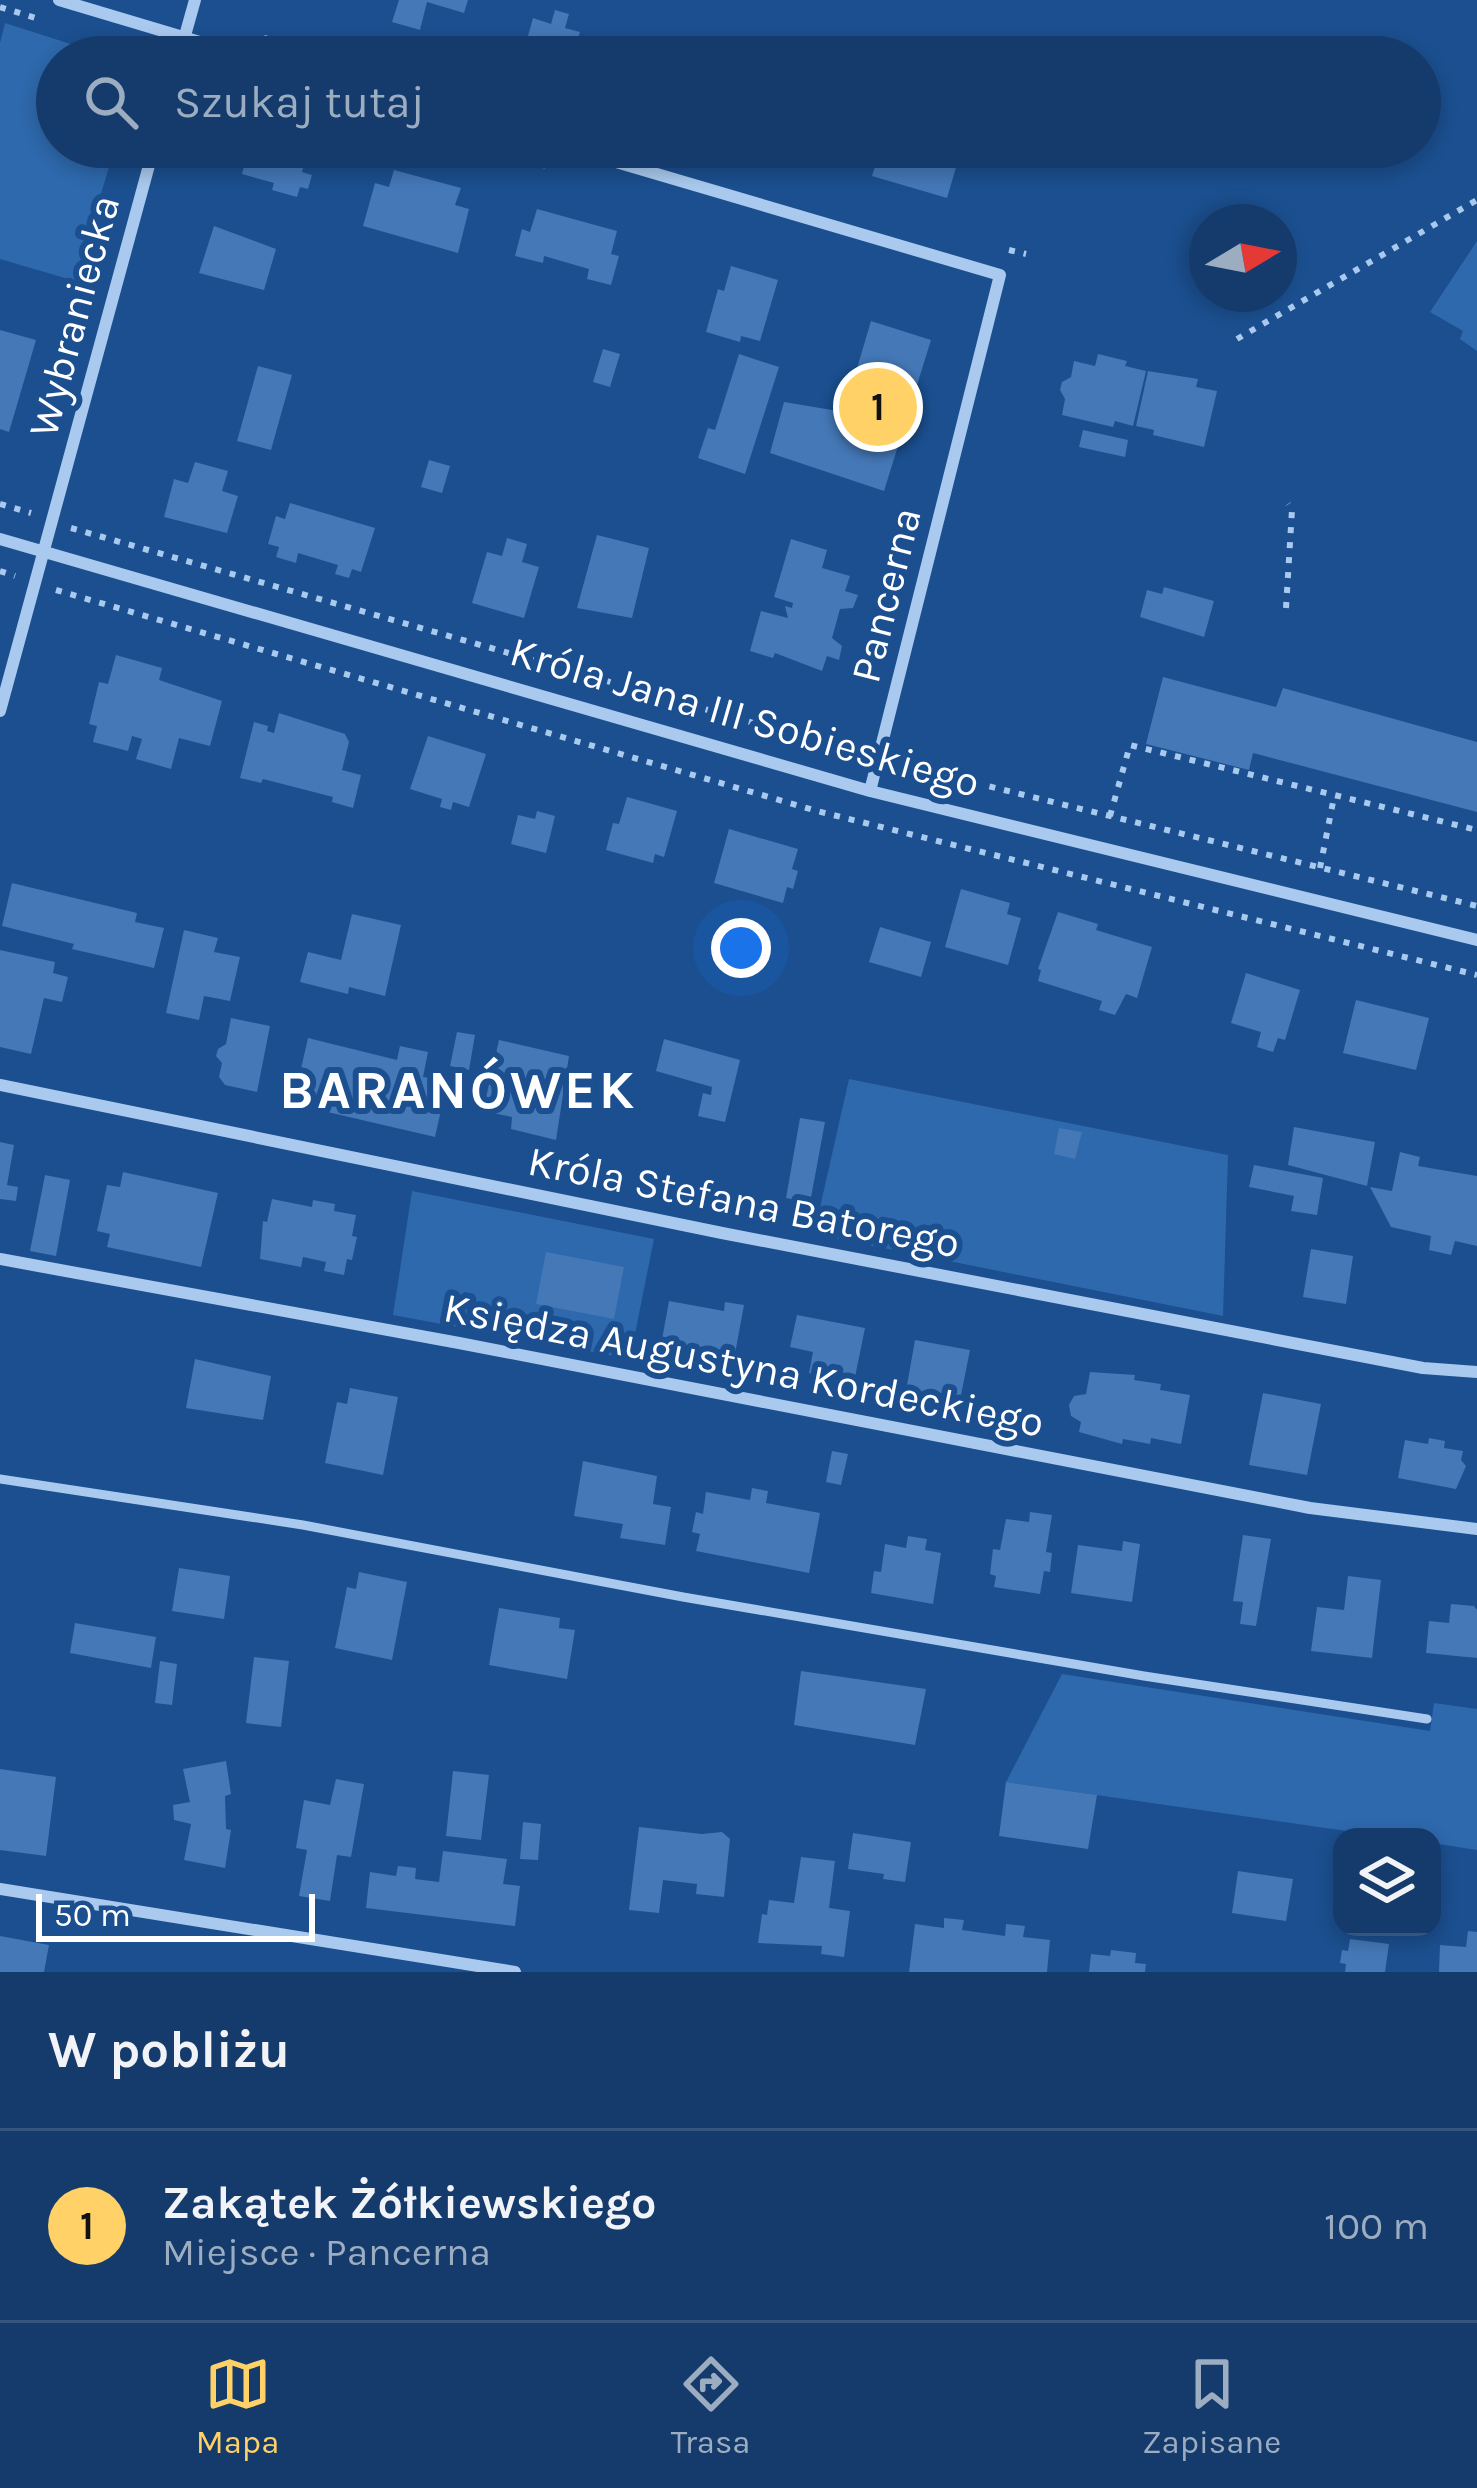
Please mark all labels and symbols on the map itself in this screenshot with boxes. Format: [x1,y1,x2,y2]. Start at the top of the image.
street label: Wybraniecka [18,190,130,442]
north arrow [1189,204,1297,312]
pin: 1 [839,362,917,452]
street label: Pancerna [840,502,932,688]
street label: Króla Jana III Sobieskiego [504,626,986,808]
your location [711,918,771,978]
district label: BARANÓWEK [279,1056,637,1122]
street label: Króla Stefana Batorego [524,1136,964,1268]
street label: Księdza Augustyna Kordeckiego [440,1282,1048,1448]
scale bar [36,1888,315,1941]

